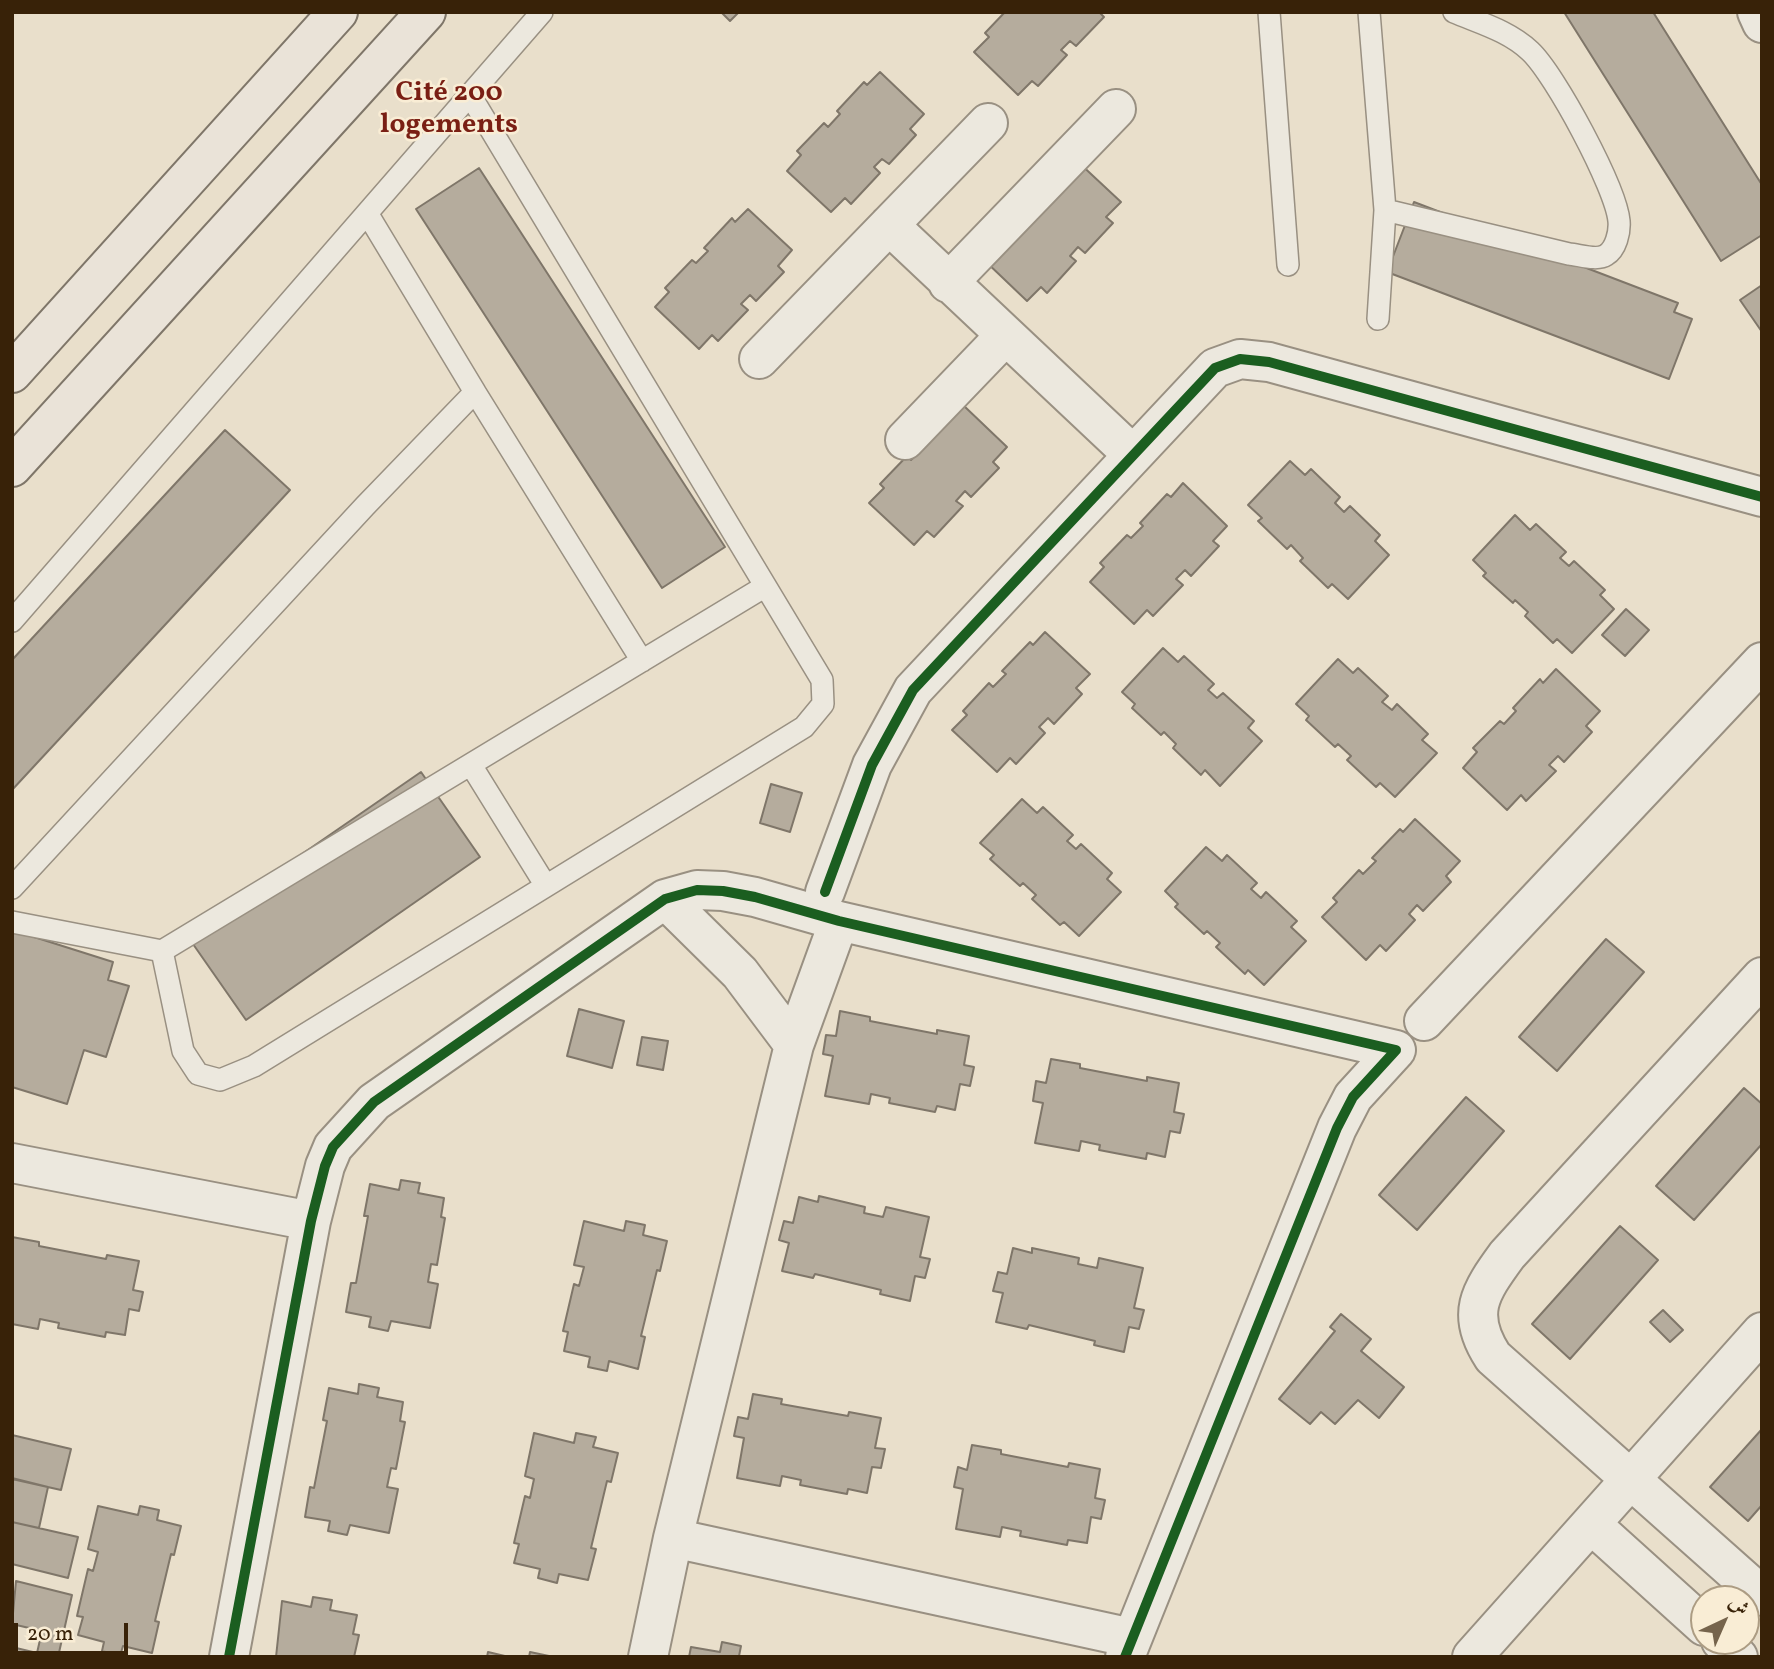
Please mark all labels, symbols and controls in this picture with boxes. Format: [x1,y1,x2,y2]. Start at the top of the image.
district label: Cité 200 logements [380,78,518,144]
north arrow [1690,1585,1760,1655]
text: ش [1722,1590,1754,1622]
scale bar [18,1610,131,1654]
text: 20 m [27,1620,73,1649]

